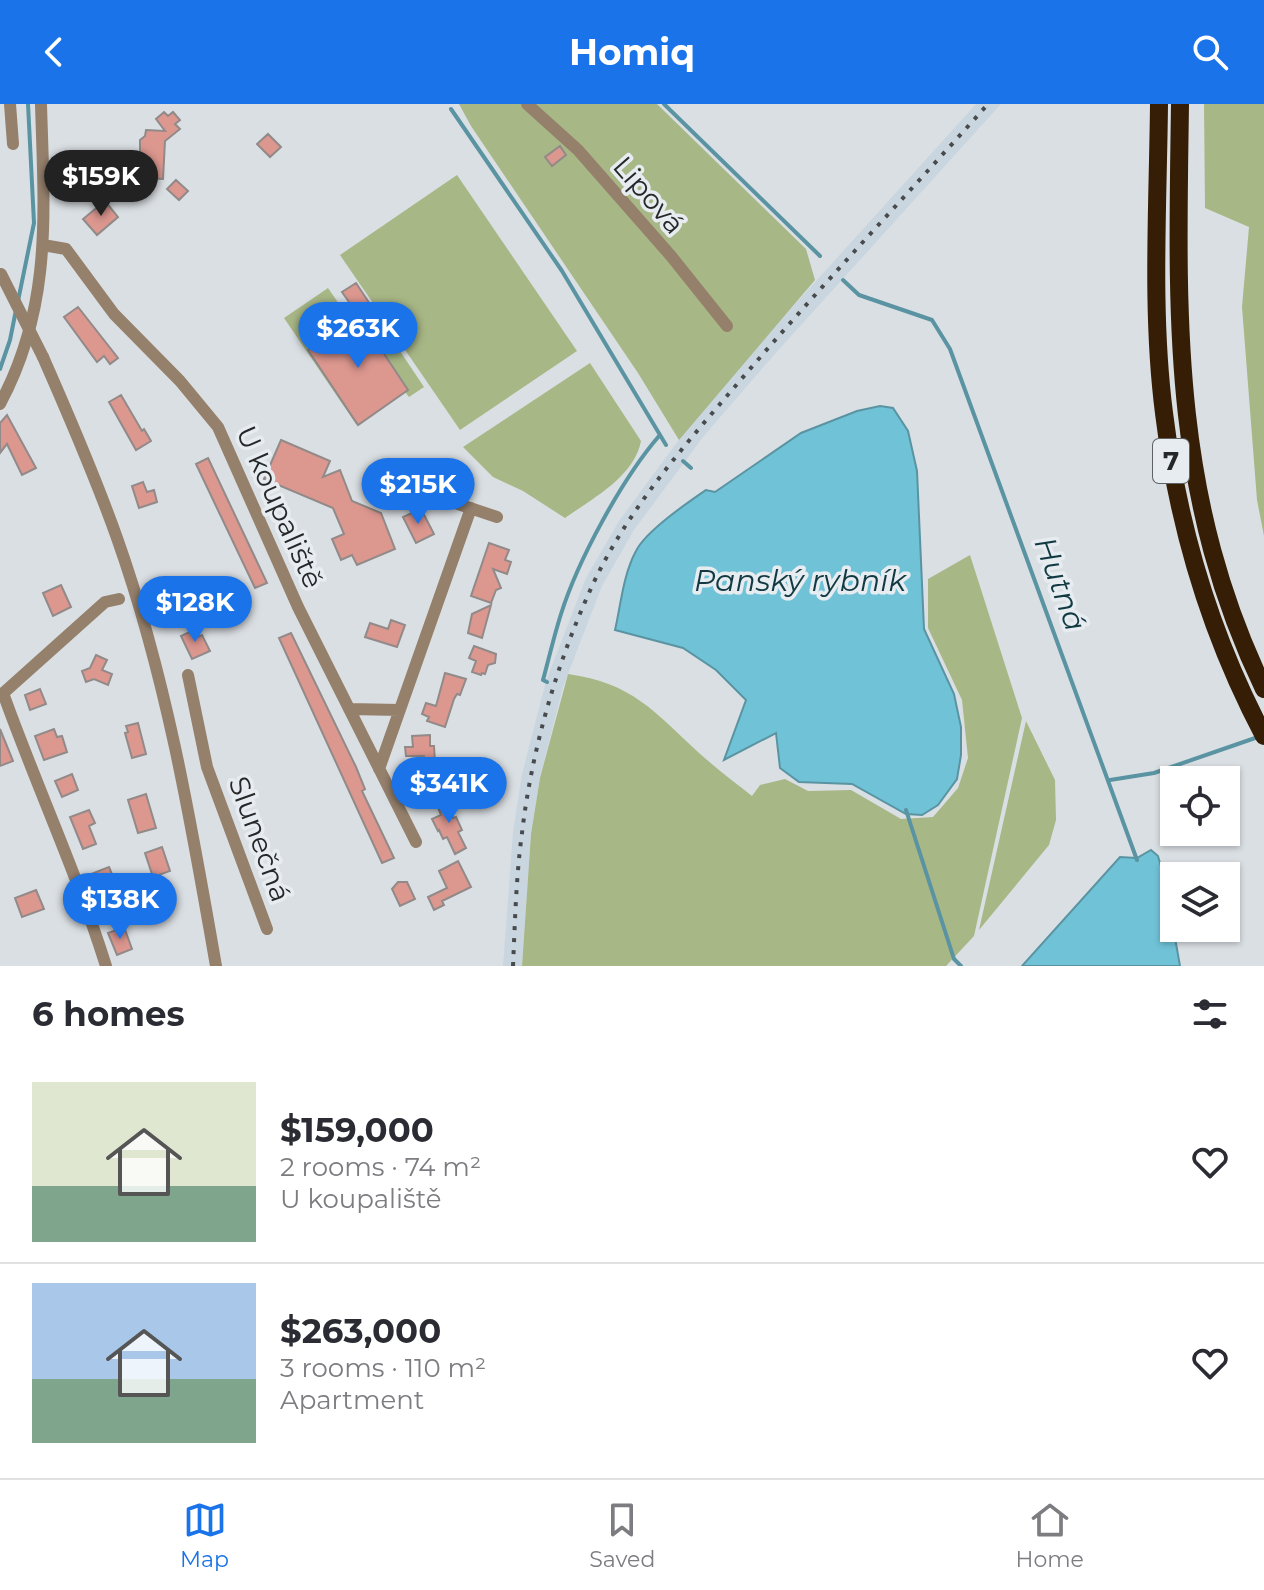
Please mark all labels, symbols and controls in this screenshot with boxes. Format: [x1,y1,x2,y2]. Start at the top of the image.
icon: back [32,30,76,74]
text: Homiq [569,30,695,74]
icon: search [1188,30,1232,74]
street label: Lipová [606,149,692,241]
pin: $159K [45,150,157,218]
text: $159K [62,160,140,192]
pin: $263K [302,302,414,370]
text: $263K [316,312,400,344]
street label: U koupaliště [229,421,331,593]
road number: 7 [1153,439,1189,483]
pin: $215K [362,458,474,526]
text: $215K [380,468,456,500]
water label: Hutná [1026,532,1095,636]
water label: Panský rybník [694,562,907,599]
pin: $128K [139,576,251,644]
text: $128K [156,586,234,618]
pin: $341K [393,757,505,825]
map controls [1160,766,1240,942]
button: locate [1160,766,1240,846]
text: $341K [410,767,488,799]
street label: Slunečná [222,772,298,906]
button: layers [1160,862,1240,942]
pin: $138K [64,873,176,941]
text: $138K [81,883,159,915]
icon: filters [1188,992,1232,1036]
text: 6 homes [32,993,185,1035]
text: $159,000 [280,1109,434,1151]
icon: home [96,1114,192,1210]
icon: heart [1188,1140,1232,1184]
text: 2 rooms · 74 m² [280,1151,481,1183]
text: U koupaliště [280,1183,442,1215]
text: $263,000 [280,1310,441,1352]
icon: home [96,1315,192,1411]
icon: heart [1188,1341,1232,1385]
text: 3 rooms · 110 m² [280,1352,486,1384]
text: Apartment [280,1384,424,1416]
tab: Map [180,1498,229,1573]
tab: Saved [589,1498,655,1573]
tab: Home [1016,1498,1084,1573]

